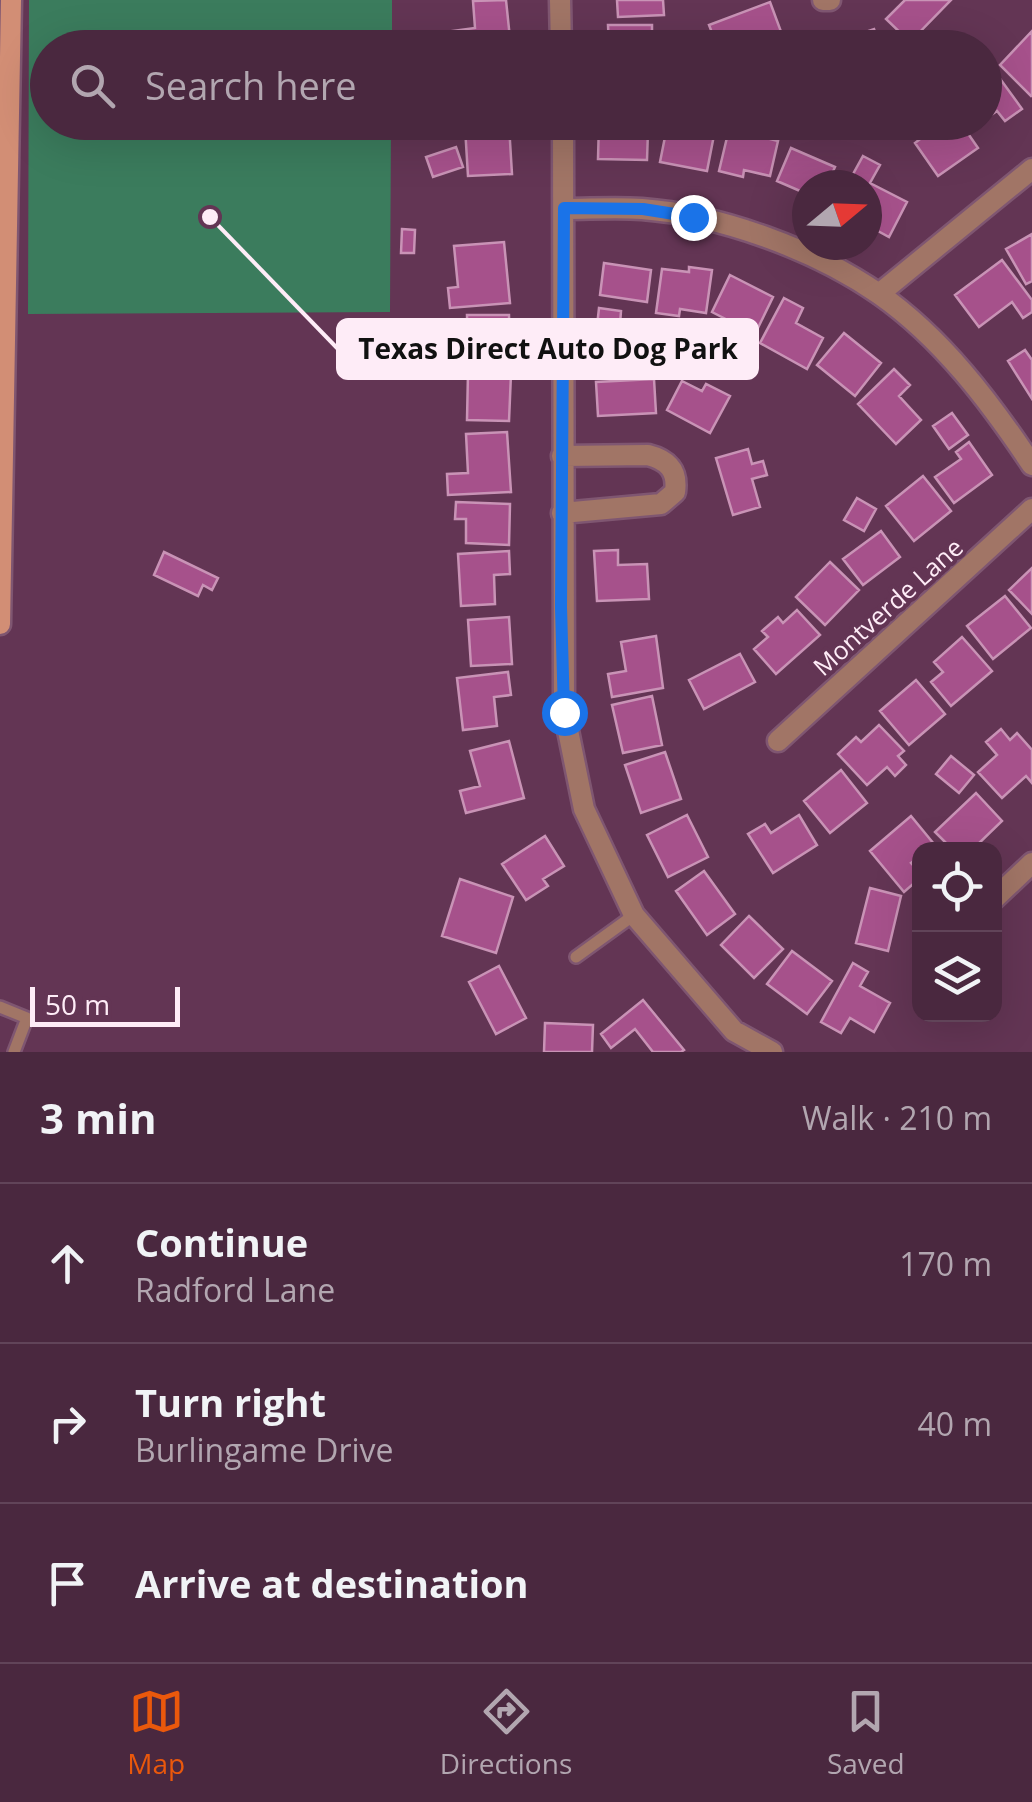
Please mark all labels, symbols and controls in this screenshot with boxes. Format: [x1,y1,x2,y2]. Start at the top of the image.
search box [30,30,1002,140]
icon: search [65,58,120,113]
text: Search here [145,59,357,111]
north arrow [792,170,882,260]
route end [671,195,717,241]
callout: Texas Direct Auto Dog Park [338,320,757,378]
text: Texas Direct Auto Dog Park [358,329,738,367]
street label: Montverde Lane [805,530,970,683]
route start [542,690,588,736]
map controls [912,842,1002,1022]
button: locate [912,842,1002,932]
button: layers [912,932,1002,1022]
scale bar [30,982,180,1026]
text: 50 m [45,985,110,1023]
text: 3 min [40,1089,157,1146]
text: Walk · 210 m [802,1096,992,1139]
text: Continue [135,1216,308,1268]
icon: ahead [40,1236,95,1291]
text: 170 m [899,1242,992,1285]
text: Radford Lane [135,1268,335,1311]
text: Turn right [135,1376,326,1428]
icon: right [40,1396,95,1451]
text: 40 m [917,1402,992,1445]
text: Burlingame Drive [135,1428,394,1471]
icon: arrive [40,1556,95,1611]
text: Arrive at destination [135,1557,529,1609]
tab: Map [127,1684,185,1782]
tab: Directions [440,1684,572,1782]
tab: Saved [827,1684,905,1782]

